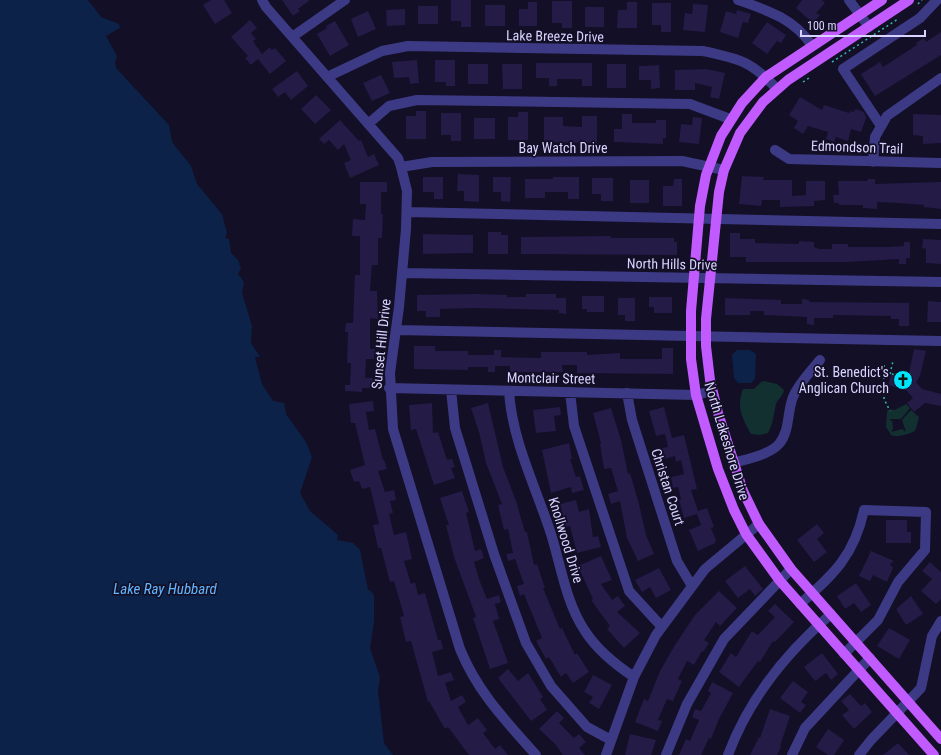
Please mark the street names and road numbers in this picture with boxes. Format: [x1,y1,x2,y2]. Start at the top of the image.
street label: Lake Breeze Drive [506,27,605,45]
street label: Edmondson Trail [811,137,903,157]
street label: Bay Watch Drive [519,140,608,156]
street label: North Hills Drive [627,255,718,273]
street label: Sunset Hill Drive [368,298,394,390]
street label: Montclair Street [507,369,595,387]
street label: North Lakeshore Drive [701,380,753,502]
street label: Christan Court [648,447,688,527]
street label: Knollwood Drive [545,495,587,585]

